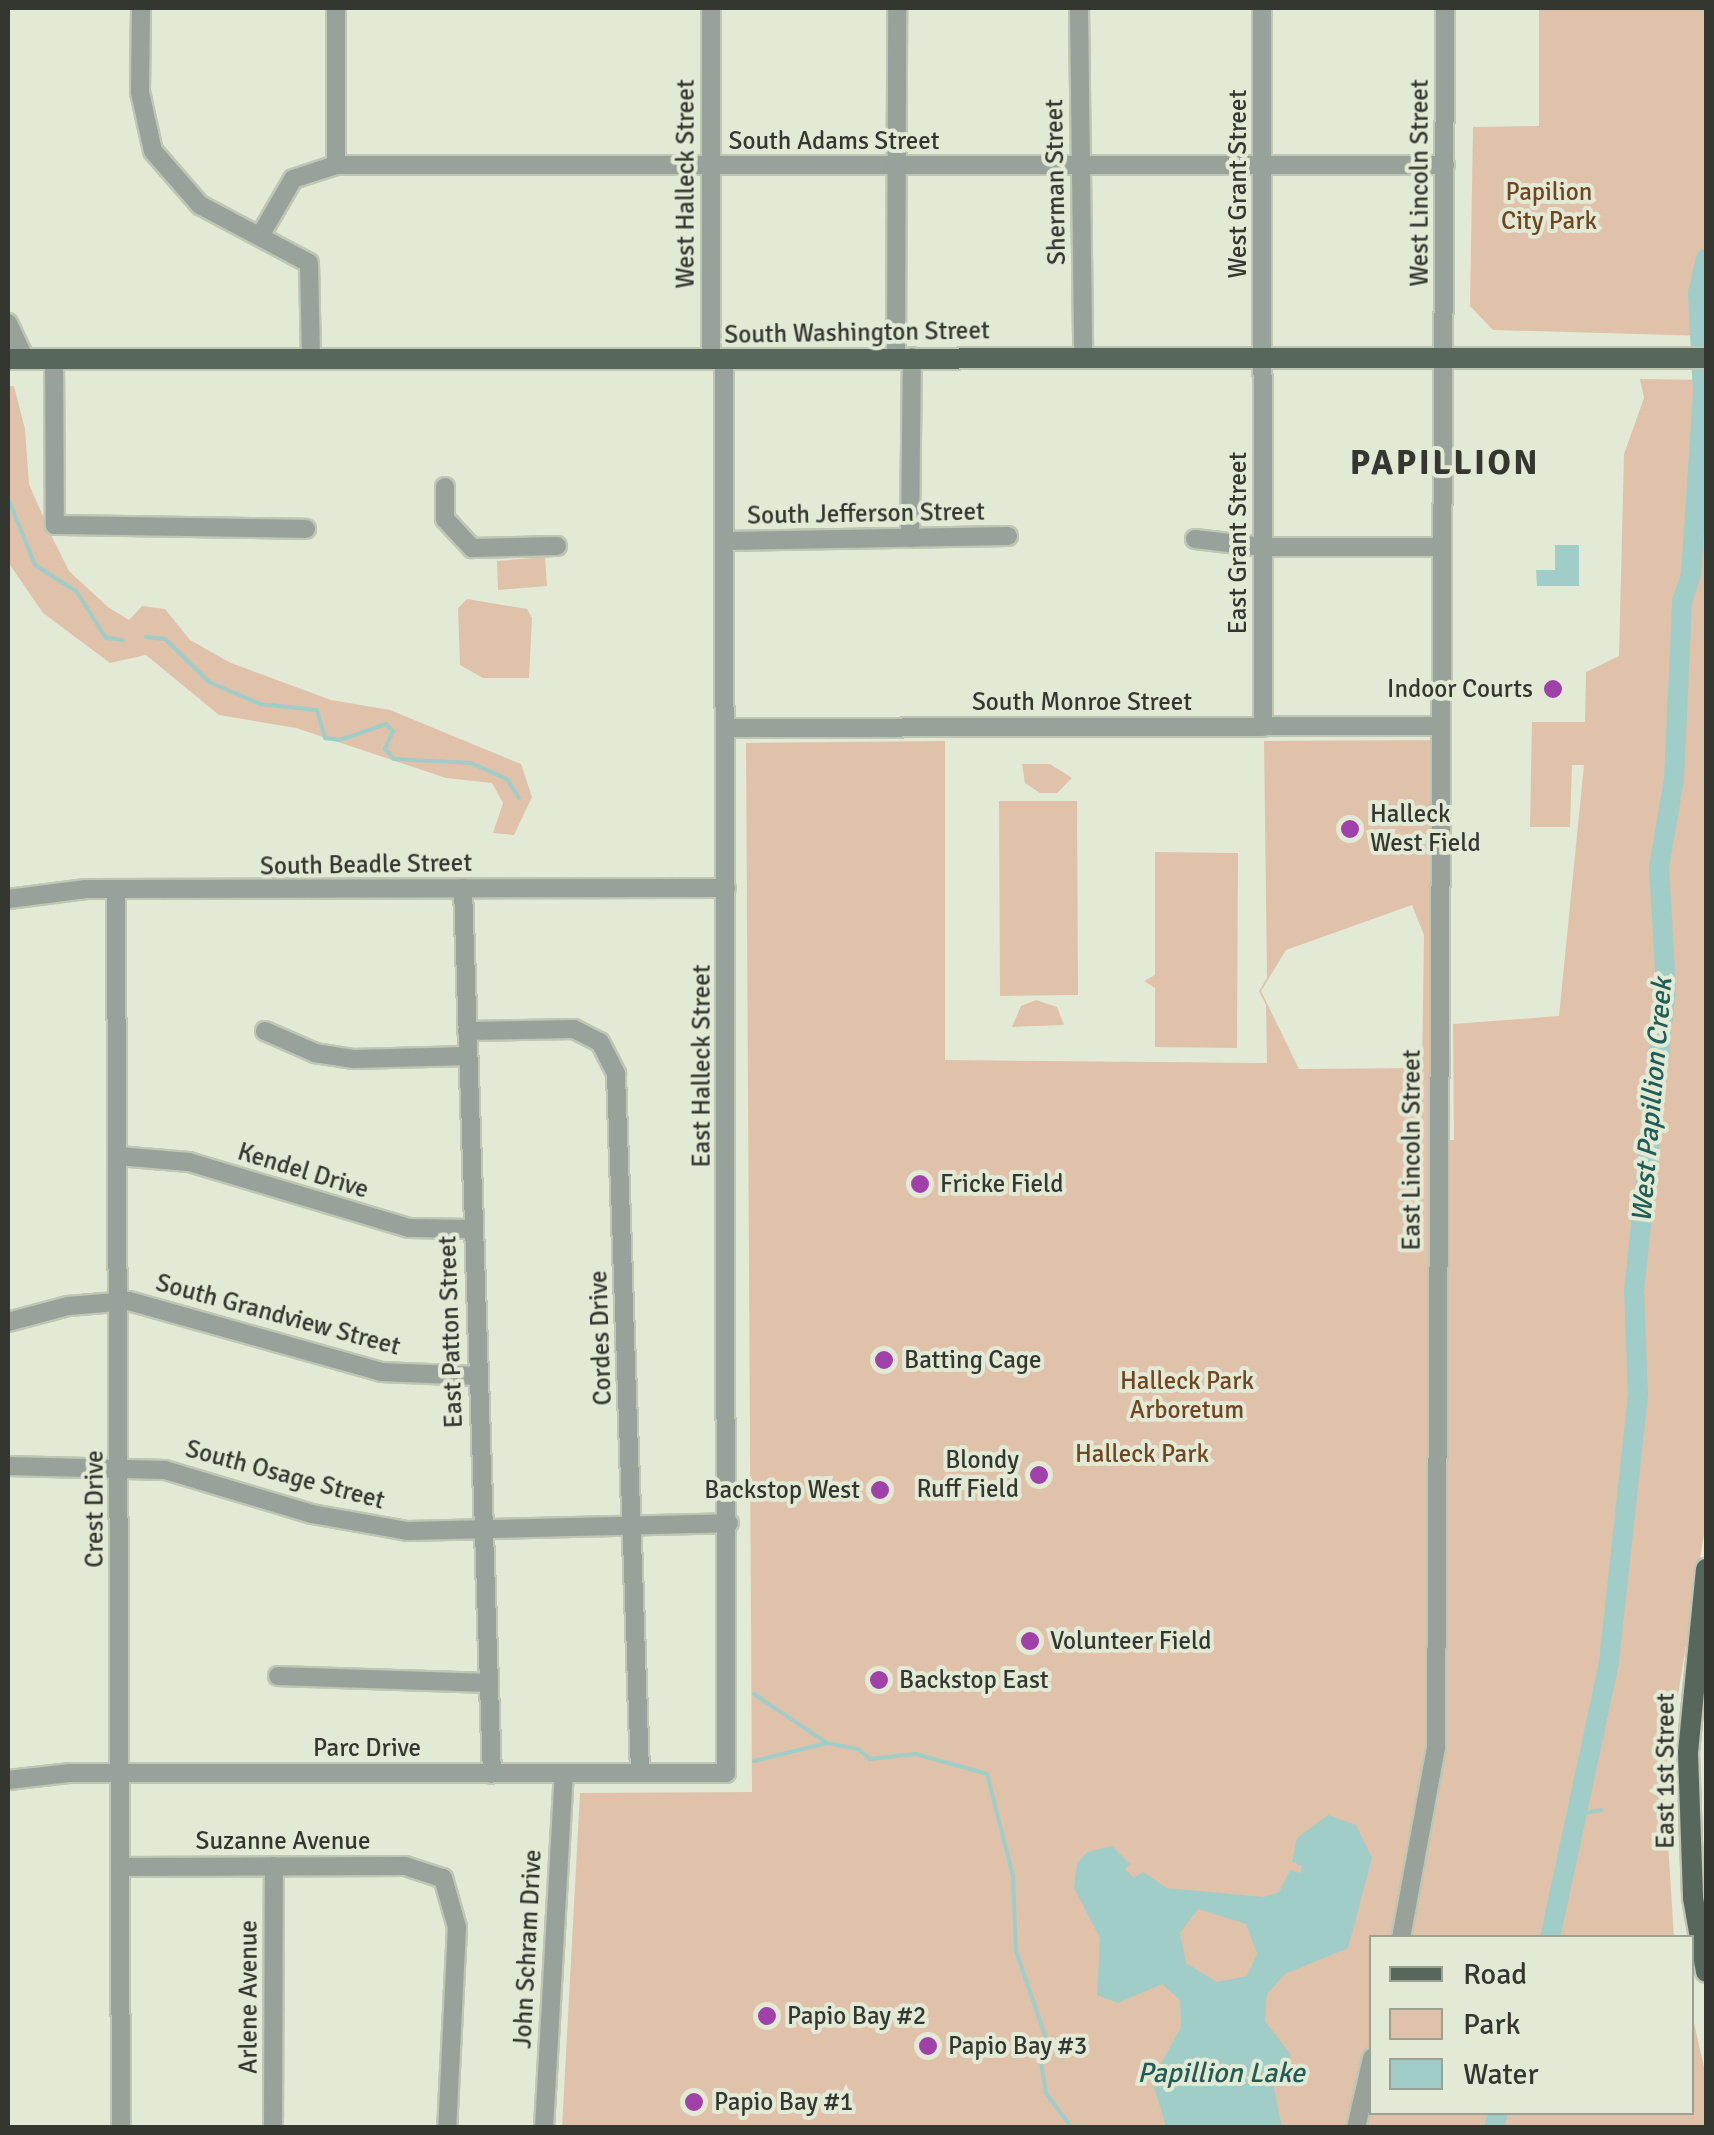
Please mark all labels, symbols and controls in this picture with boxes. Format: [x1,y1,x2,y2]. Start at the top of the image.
street label: West Halleck Street [671,79,701,289]
street label: West Lincoln Street [1405,79,1435,287]
street label: West Grant Street [1223,90,1253,278]
street label: Sherman Street [1040,99,1072,265]
street label: South Adams Street [729,126,939,156]
park label: Papilion City Park [1501,178,1597,237]
street label: South Washington Street [724,316,990,350]
district label: PAPILLION [1350,442,1540,484]
street label: East Grant Street [1223,452,1253,634]
street label: South Jefferson Street [747,497,985,531]
place label: Indoor Courts [1387,674,1533,704]
marker: Indoor Courts [1542,678,1564,700]
street label: South Monroe Street [972,687,1192,717]
place label: Halleck West Field [1370,800,1481,859]
marker: Halleck West Field [1339,818,1361,840]
street label: South Beadle Street [260,848,472,882]
street label: East Halleck Street [687,964,717,1168]
water label: West Papillion Creek [1625,976,1679,1224]
street label: East Lincoln Street [1397,1049,1427,1251]
street label: Kendel Drive [234,1137,372,1205]
place label: Fricke Field [940,1169,1063,1199]
marker: Fricke Field [909,1173,931,1195]
street label: East Patton Street [433,1235,469,1429]
street label: South Grandview Street [153,1268,403,1362]
street label: Cordes Drive [584,1270,618,1406]
place label: Batting Cage [904,1345,1042,1375]
marker: Batting Cage [873,1349,895,1371]
park label: Halleck Park Arboretum [1120,1367,1254,1426]
street label: South Osage Street [182,1434,388,1516]
park label: Halleck Park [1075,1439,1209,1469]
place label: Blondy Ruff Field [917,1446,1019,1505]
street label: Crest Drive [80,1450,110,1568]
marker: Blondy Ruff Field [1028,1464,1050,1486]
place label: Backstop West [704,1475,860,1505]
marker: Backstop West [869,1479,891,1501]
place label: Volunteer Field [1050,1626,1211,1656]
marker: Volunteer Field [1019,1630,1041,1652]
place label: Backstop East [899,1665,1049,1695]
marker: Backstop East [868,1669,890,1691]
street label: East 1st Street [1651,1693,1681,1849]
street label: Parc Drive [313,1733,421,1763]
street label: Suzanne Avenue [196,1826,370,1856]
street label: John Schram Drive [508,1849,548,2049]
street label: Arlene Avenue [234,1920,264,2074]
legend [1369,1935,1694,2115]
text: Road [1463,1956,1527,1993]
place label: Papio Bay #2 [787,2001,926,2031]
marker: Papio Bay #2 [756,2005,778,2027]
text: Park [1463,2006,1521,2043]
place label: Papio Bay #3 [948,2031,1087,2061]
marker: Papio Bay #3 [917,2035,939,2057]
water label: Papillion Lake [1137,2056,1305,2090]
text: Water [1463,2056,1539,2093]
place label: Papio Bay #1 [714,2087,853,2117]
marker: Papio Bay #1 [683,2091,705,2113]

